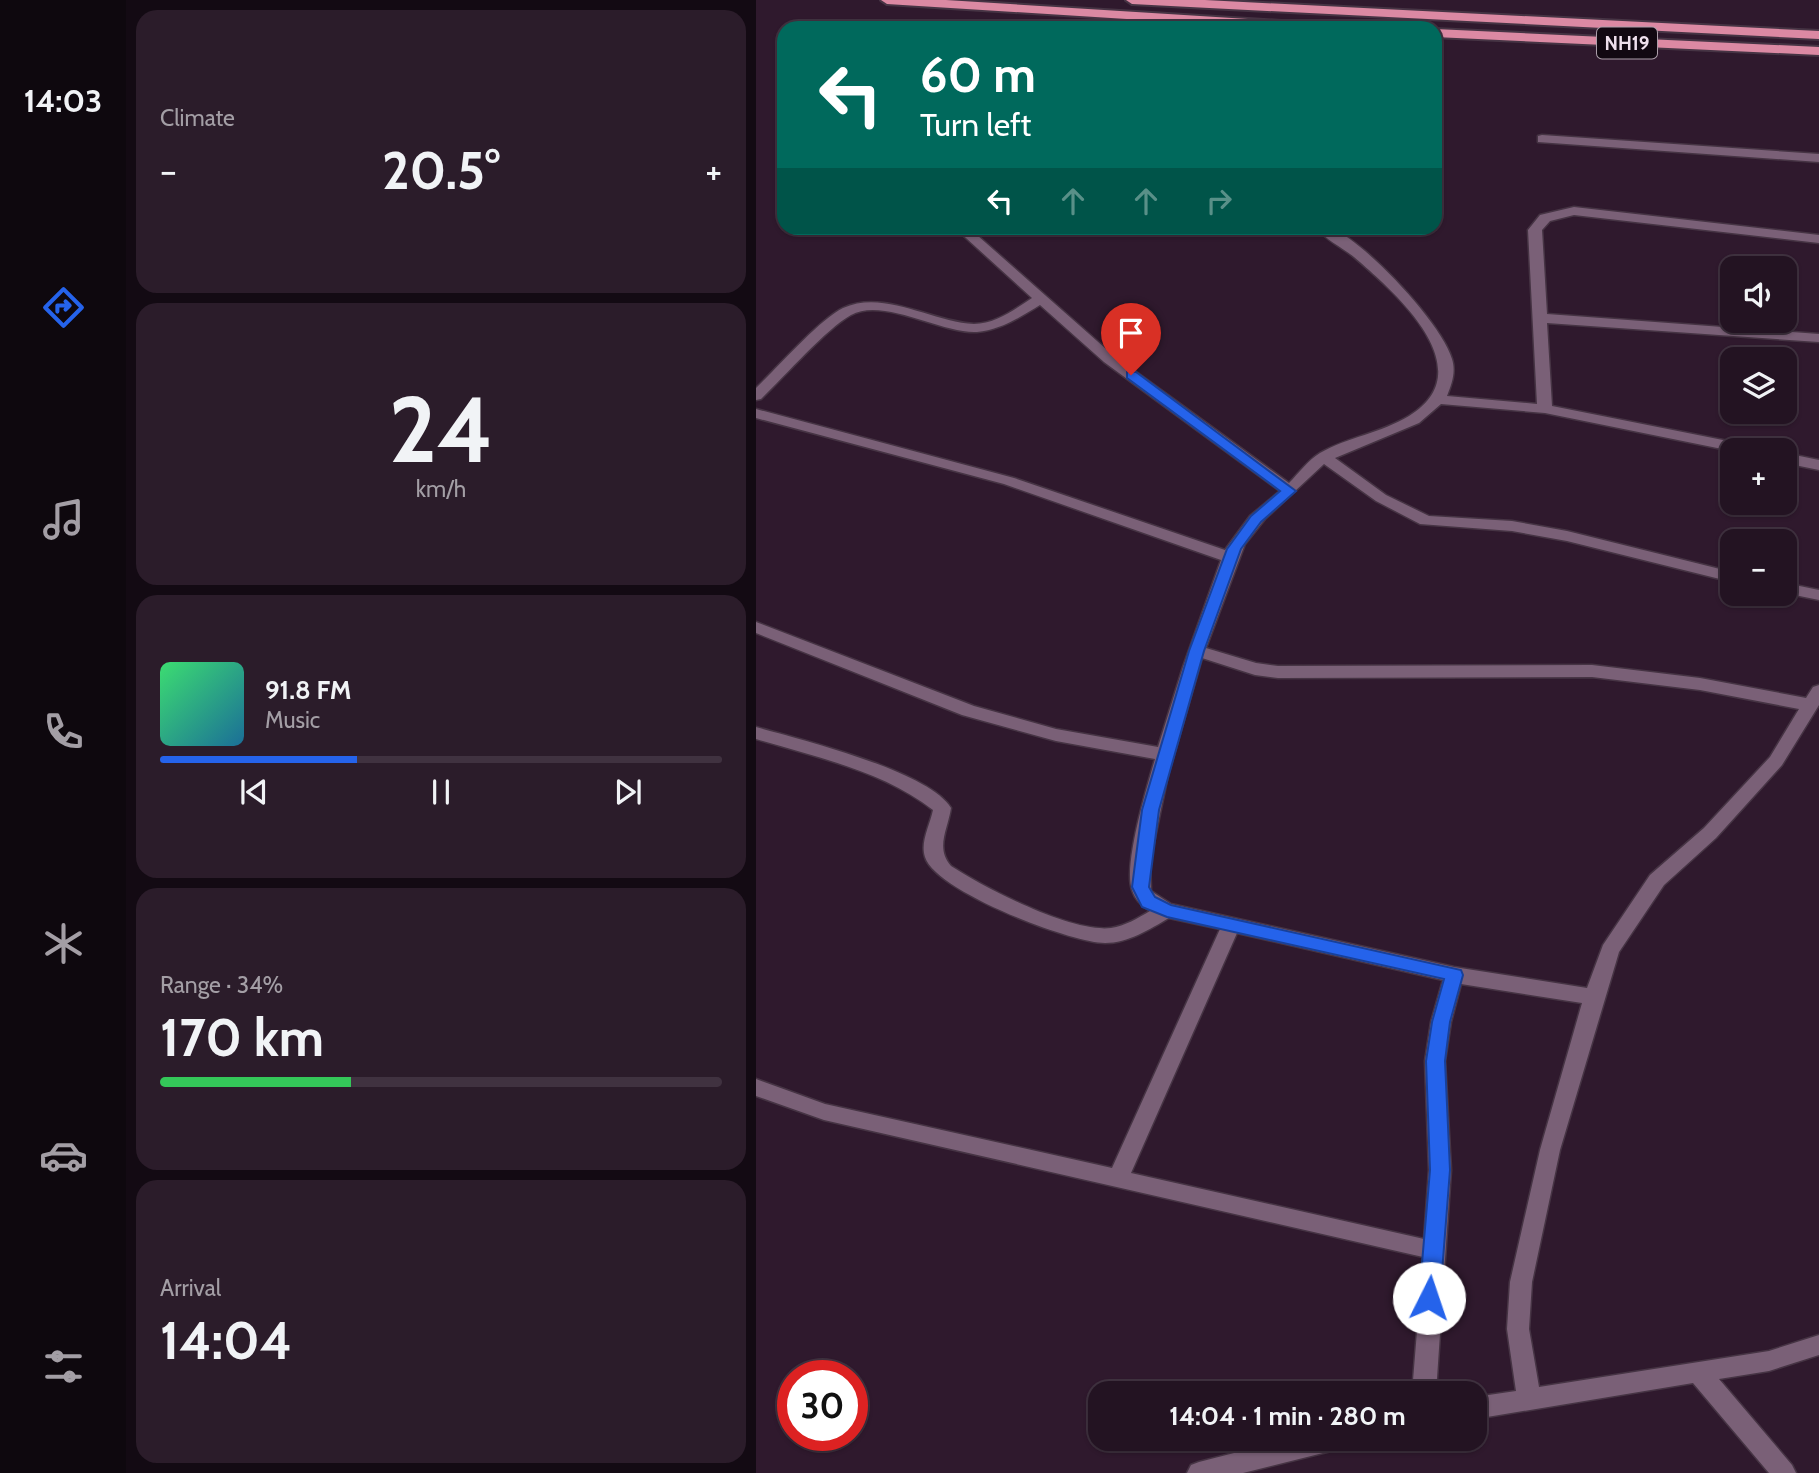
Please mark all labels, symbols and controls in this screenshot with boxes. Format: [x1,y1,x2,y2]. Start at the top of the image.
road number: NH19 [1597,28,1657,58]
text: 60 m [920,45,1036,104]
icon: left [805,49,896,140]
text: 14:03 [24,81,102,120]
text: Climate [160,104,235,132]
text: Turn left [920,105,1031,144]
text: 20.5° [382,139,500,202]
text: − [160,147,177,194]
text: + [705,147,722,194]
icon: left [981,182,1019,220]
icon: ahead [1054,182,1092,220]
icon: ahead [1127,182,1165,220]
icon: right [1200,182,1238,220]
map controls [1720,256,1797,606]
button: sound [1720,256,1797,333]
icon: directions [39,283,88,332]
pin [1101,303,1161,375]
icon: arrive [1112,314,1150,352]
button: layers [1720,347,1797,424]
text: 24 [389,374,493,485]
button: + [1720,438,1797,515]
text: km/h [416,475,466,503]
icon: music [39,495,88,544]
button: − [1720,529,1797,606]
text: 91.8 FM [265,674,351,706]
text: Music [265,706,320,734]
icon: phone [39,707,88,756]
icon: previous [235,773,273,811]
icon: pause [422,773,460,811]
icon: next [609,773,647,811]
icon: climate [39,919,88,968]
text: Range · 34% [160,971,283,999]
text: 170 km [160,1006,324,1069]
icon: car [39,1131,88,1180]
position arrow [1392,1261,1466,1335]
text: Arrival [160,1274,221,1302]
text: 14:04 [160,1309,292,1372]
icon: filters [39,1342,88,1391]
speed limit sign: 30 [777,1360,868,1451]
text: 14:04 · 1 min · 280 m [1169,1400,1406,1432]

